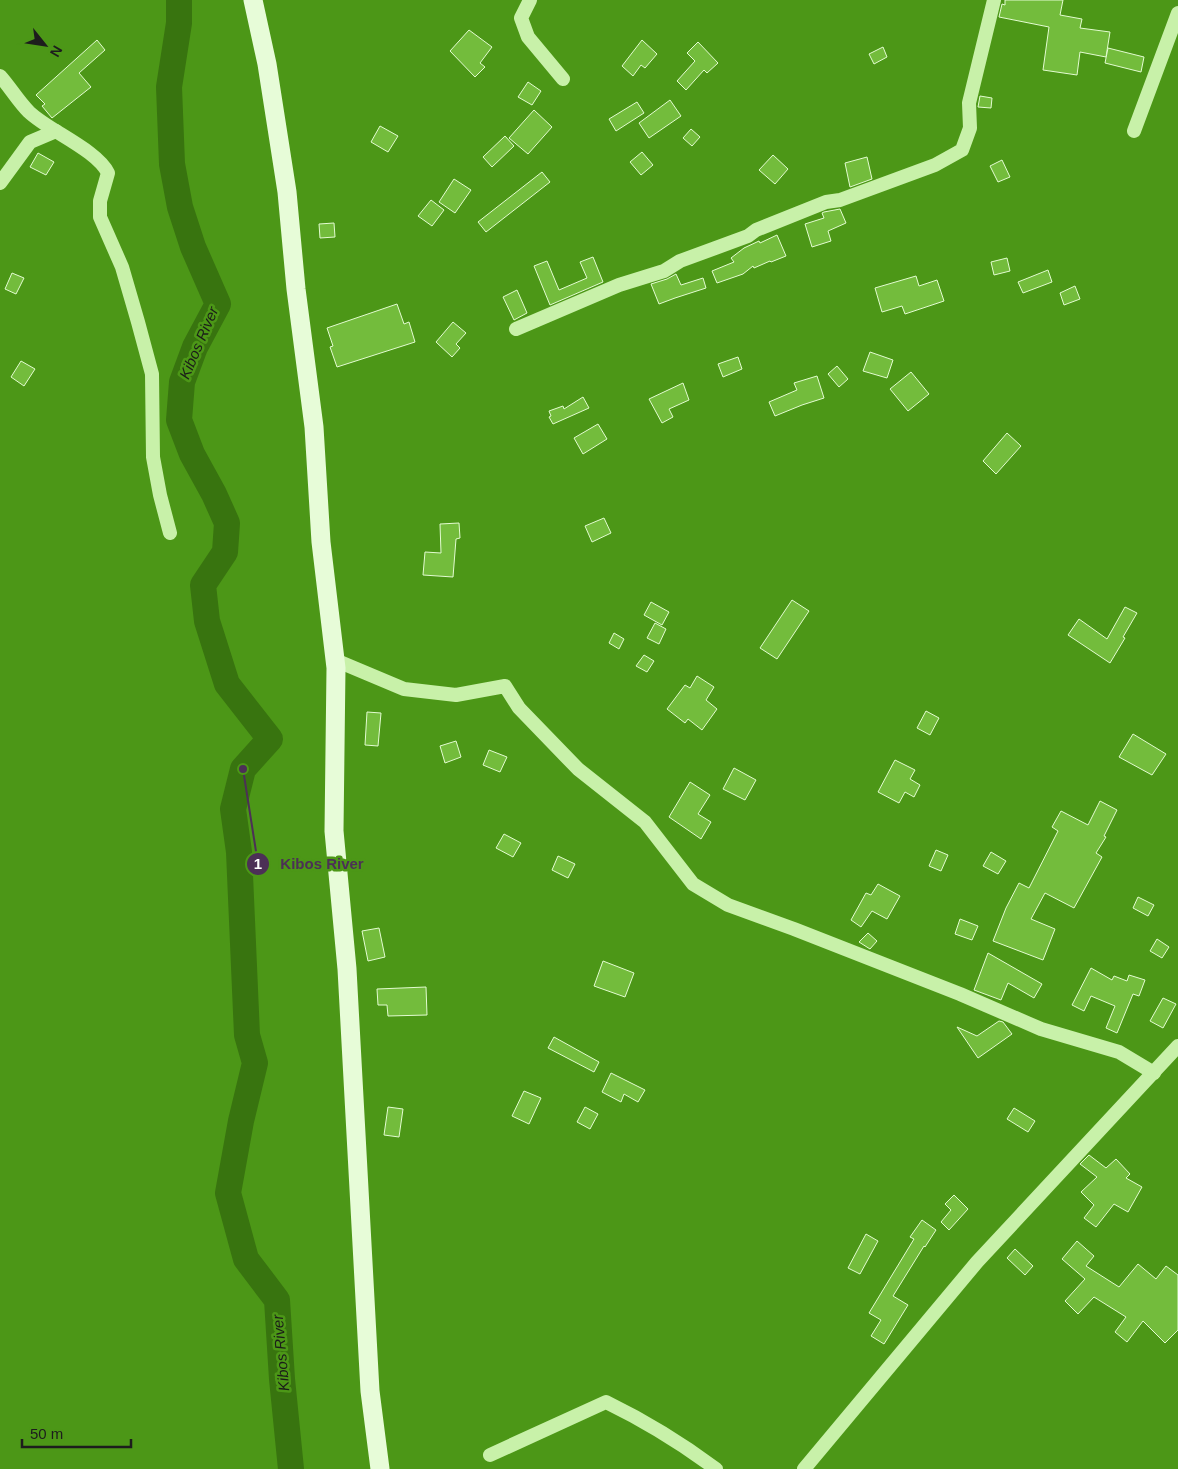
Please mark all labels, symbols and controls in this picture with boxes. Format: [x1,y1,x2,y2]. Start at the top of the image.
north arrow [20,20,70,70]
text: N [47,43,66,60]
water label: Kibos River [176,303,222,381]
callout: Kibos River [246,849,374,879]
text: 1 [254,855,262,872]
text: Kibos River [280,855,364,872]
water label: Kibos River [269,1313,292,1392]
scale bar [22,1416,131,1448]
text: 50 m [30,1425,63,1442]

